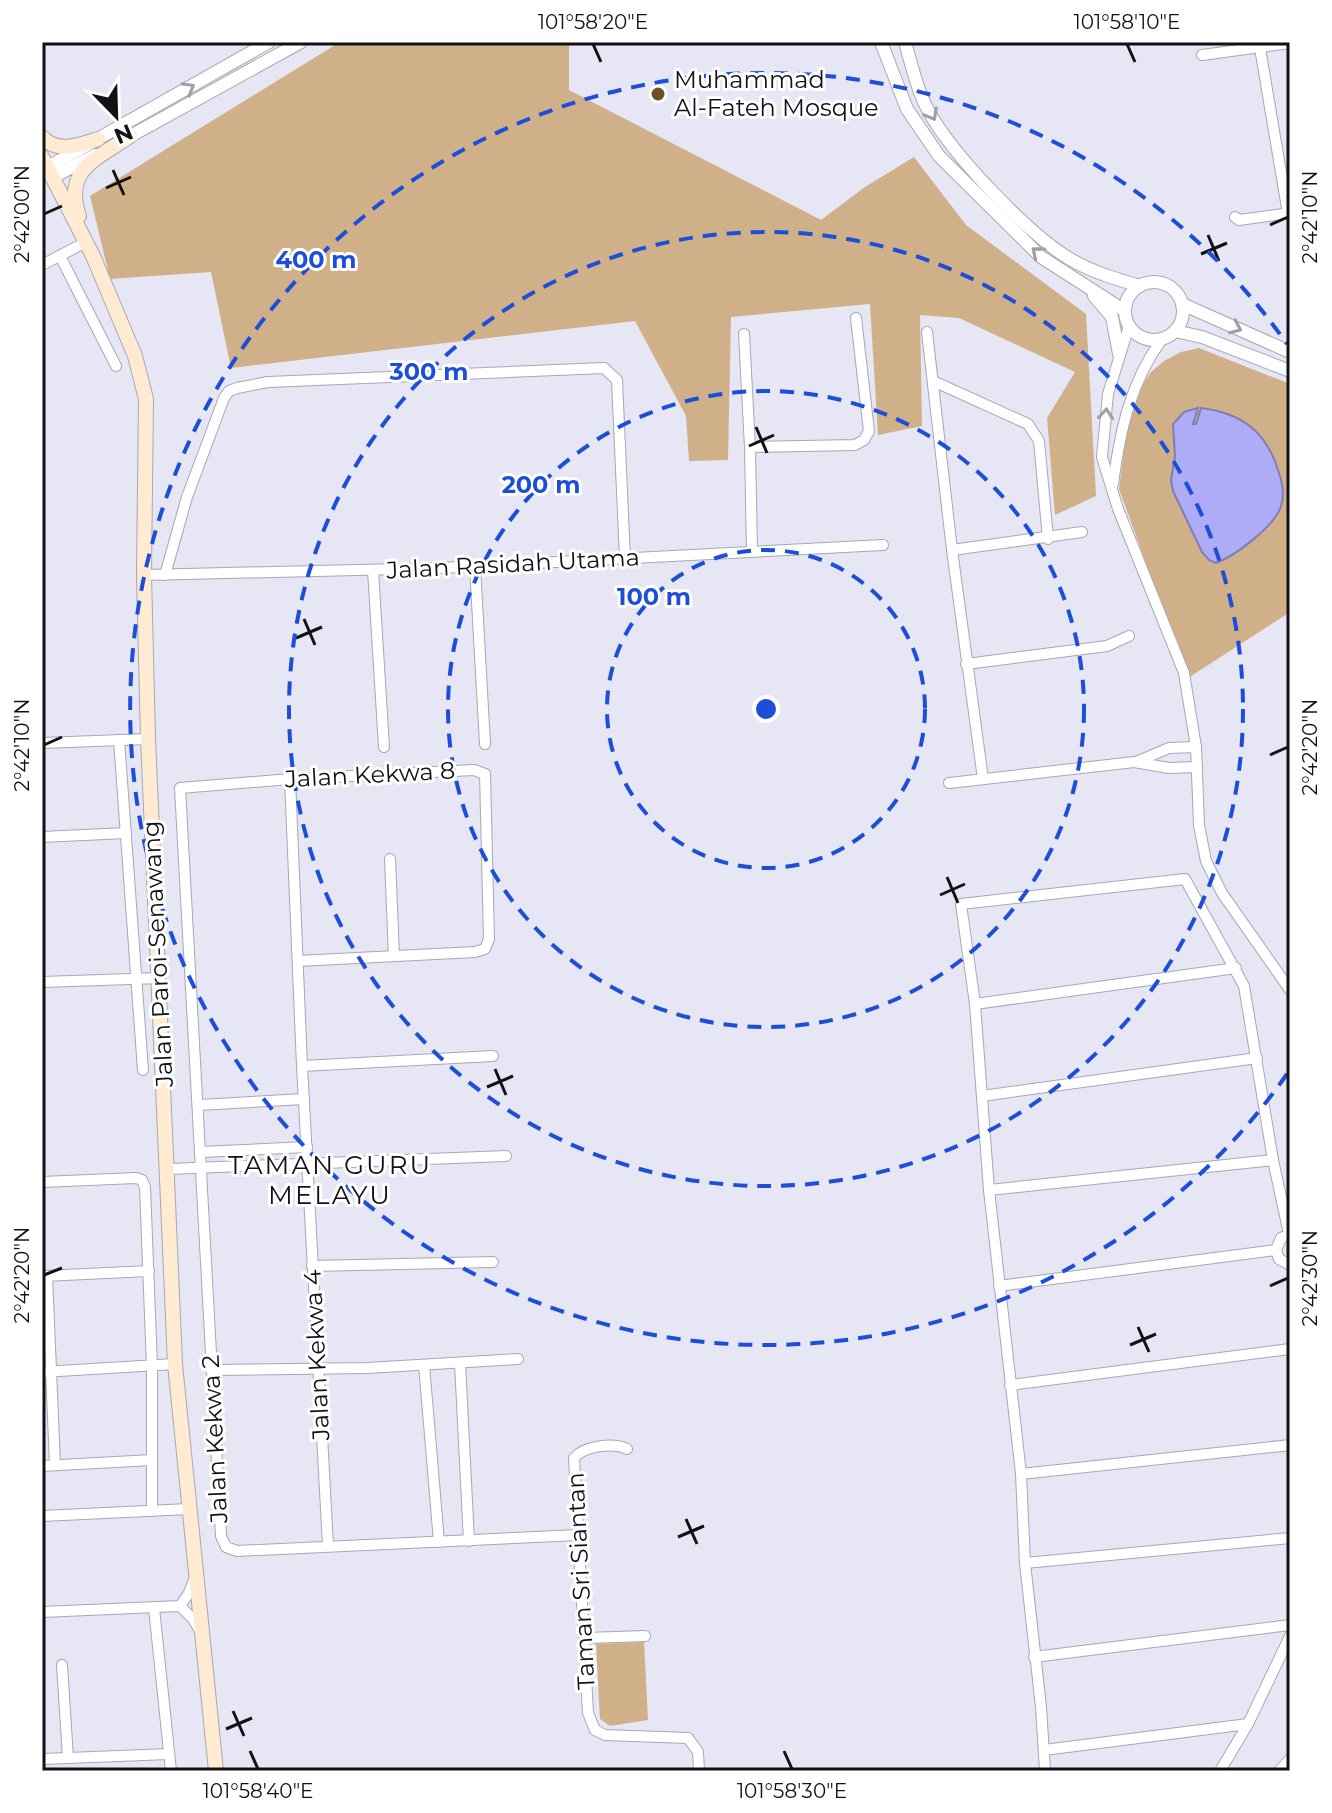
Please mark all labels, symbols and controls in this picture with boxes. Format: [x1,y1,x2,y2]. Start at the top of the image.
text: 101°58'20"E [538,10,648,34]
text: 101°58'10"E [1074,10,1180,34]
place label: Muhammad Al-Fateh Mosque [674,65,879,122]
north arrow [76,76,156,156]
one-way arrow [180,82,194,98]
marker: Muhammad Al-Fateh Mosque [649,85,667,103]
one-way arrow [922,107,937,121]
text: N [110,118,137,150]
text: 2°42'00"N [10,165,34,263]
text: 2°42'10"N [1298,171,1322,263]
text: 400 m [275,245,357,274]
one-way arrow [1032,247,1046,262]
one-way arrow [1228,319,1242,335]
text: 300 m [389,357,468,386]
one-way arrow [1097,407,1114,420]
text: 200 m [502,470,580,499]
street label: Jalan Rasidah Utama [384,542,640,585]
text: 100 m [617,582,691,611]
centre of rings [752,695,780,723]
text: 2°42'10"N [10,699,34,791]
text: 2°42'20"N [1298,699,1322,795]
street label: Jalan Kekwa 8 [283,756,456,793]
street label: Jalan Paroi-Senawang [136,820,179,1089]
district label: TAMAN GURU MELAYU [228,1149,432,1211]
text: 2°42'20"N [10,1227,34,1323]
text: 2°42'30"N [1298,1230,1322,1326]
street label: Jalan Kekwa 4 [298,1269,336,1442]
street label: Jalan Kekwa 2 [196,1354,233,1525]
street label: Taman Sri Siantan [560,1472,601,1690]
text: 101°58'40"E [202,1779,314,1803]
text: 101°58'30"E [737,1779,847,1803]

